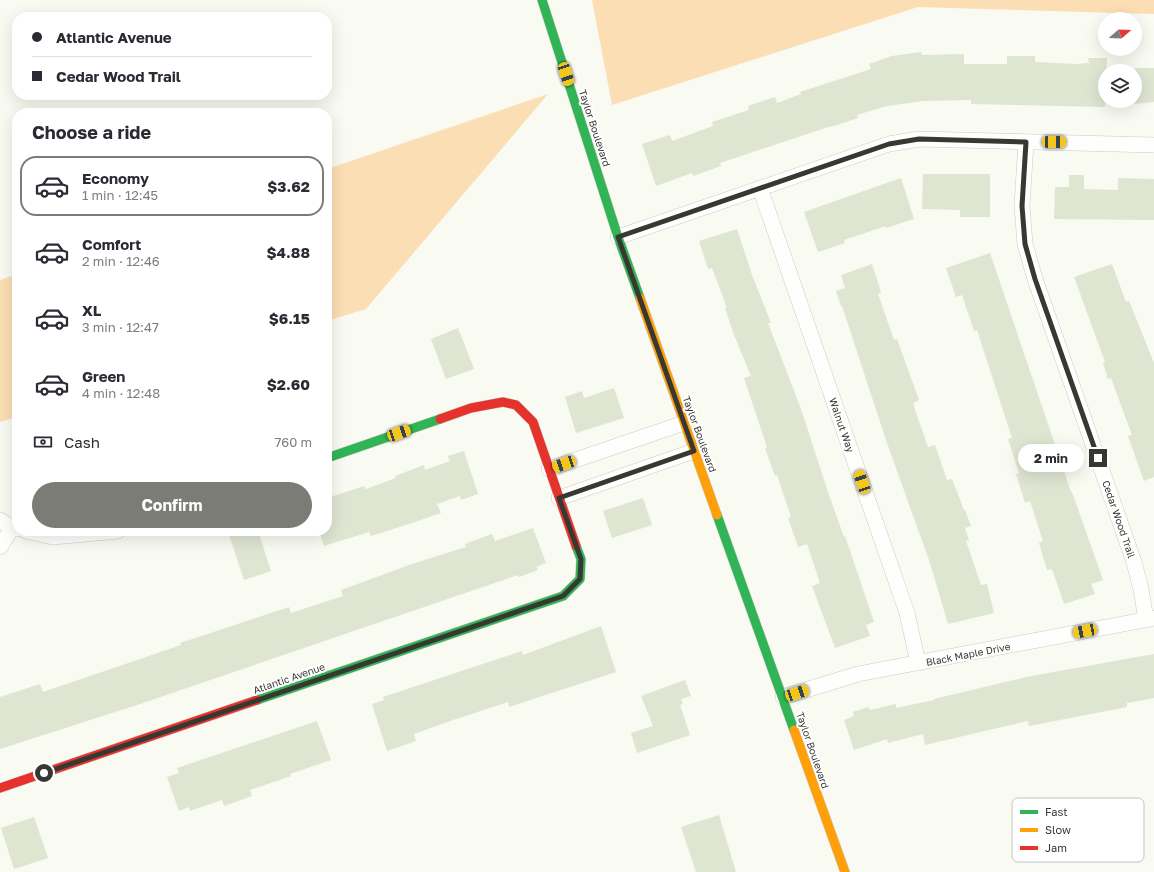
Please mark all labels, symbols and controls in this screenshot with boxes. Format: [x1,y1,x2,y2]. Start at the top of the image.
north arrow [1098,12,1142,56]
map controls [1098,12,1142,108]
text: Atlantic Avenue [56,28,172,46]
car [557,61,575,87]
button: layers [1098,64,1142,108]
text: Cedar Wood Trail [56,67,181,85]
street label: Taylor Boulevard [577,88,613,168]
text: Choose a ride [32,121,151,143]
car [1042,136,1066,148]
icon: car [34,168,70,204]
text: Economy [82,169,149,187]
text: $3.62 [267,177,310,195]
text: 1 min · 12:45 [82,187,158,203]
icon: car [34,234,70,270]
text: Comfort [82,235,141,253]
text: $4.88 [267,243,310,261]
text: 2 min · 12:46 [82,253,160,269]
icon: car [34,300,70,336]
text: XL [82,301,101,319]
text: $6.15 [269,309,310,327]
text: 3 min · 12:47 [82,319,159,335]
icon: car [34,366,70,402]
text: Green [82,367,125,385]
text: $2.60 [267,375,310,393]
text: 4 min · 12:48 [82,385,160,401]
street label: Taylor Boulevard [681,394,719,474]
street label: Walnut Way [827,396,857,454]
car [386,423,412,443]
icon: cash [32,431,54,453]
text: Cash [64,433,100,451]
text: 760 m [274,434,312,450]
callout: 2 min [1018,444,1084,472]
route end [1089,449,1107,467]
text: 2 min [1034,450,1068,466]
car [551,454,577,474]
car [852,469,872,495]
street label: Cedar Wood Trail [1100,479,1138,559]
button: Confirm [32,482,312,528]
car [1072,623,1098,639]
street label: Black Maple Drive [925,640,1011,668]
street label: Atlantic Avenue [252,660,327,696]
car [784,684,810,702]
street label: Taylor Boulevard [794,710,832,790]
route start [35,764,53,782]
legend [1012,798,1144,862]
text: Fast [1045,805,1068,818]
text: Slow [1045,823,1071,836]
text: Jam [1045,841,1067,854]

